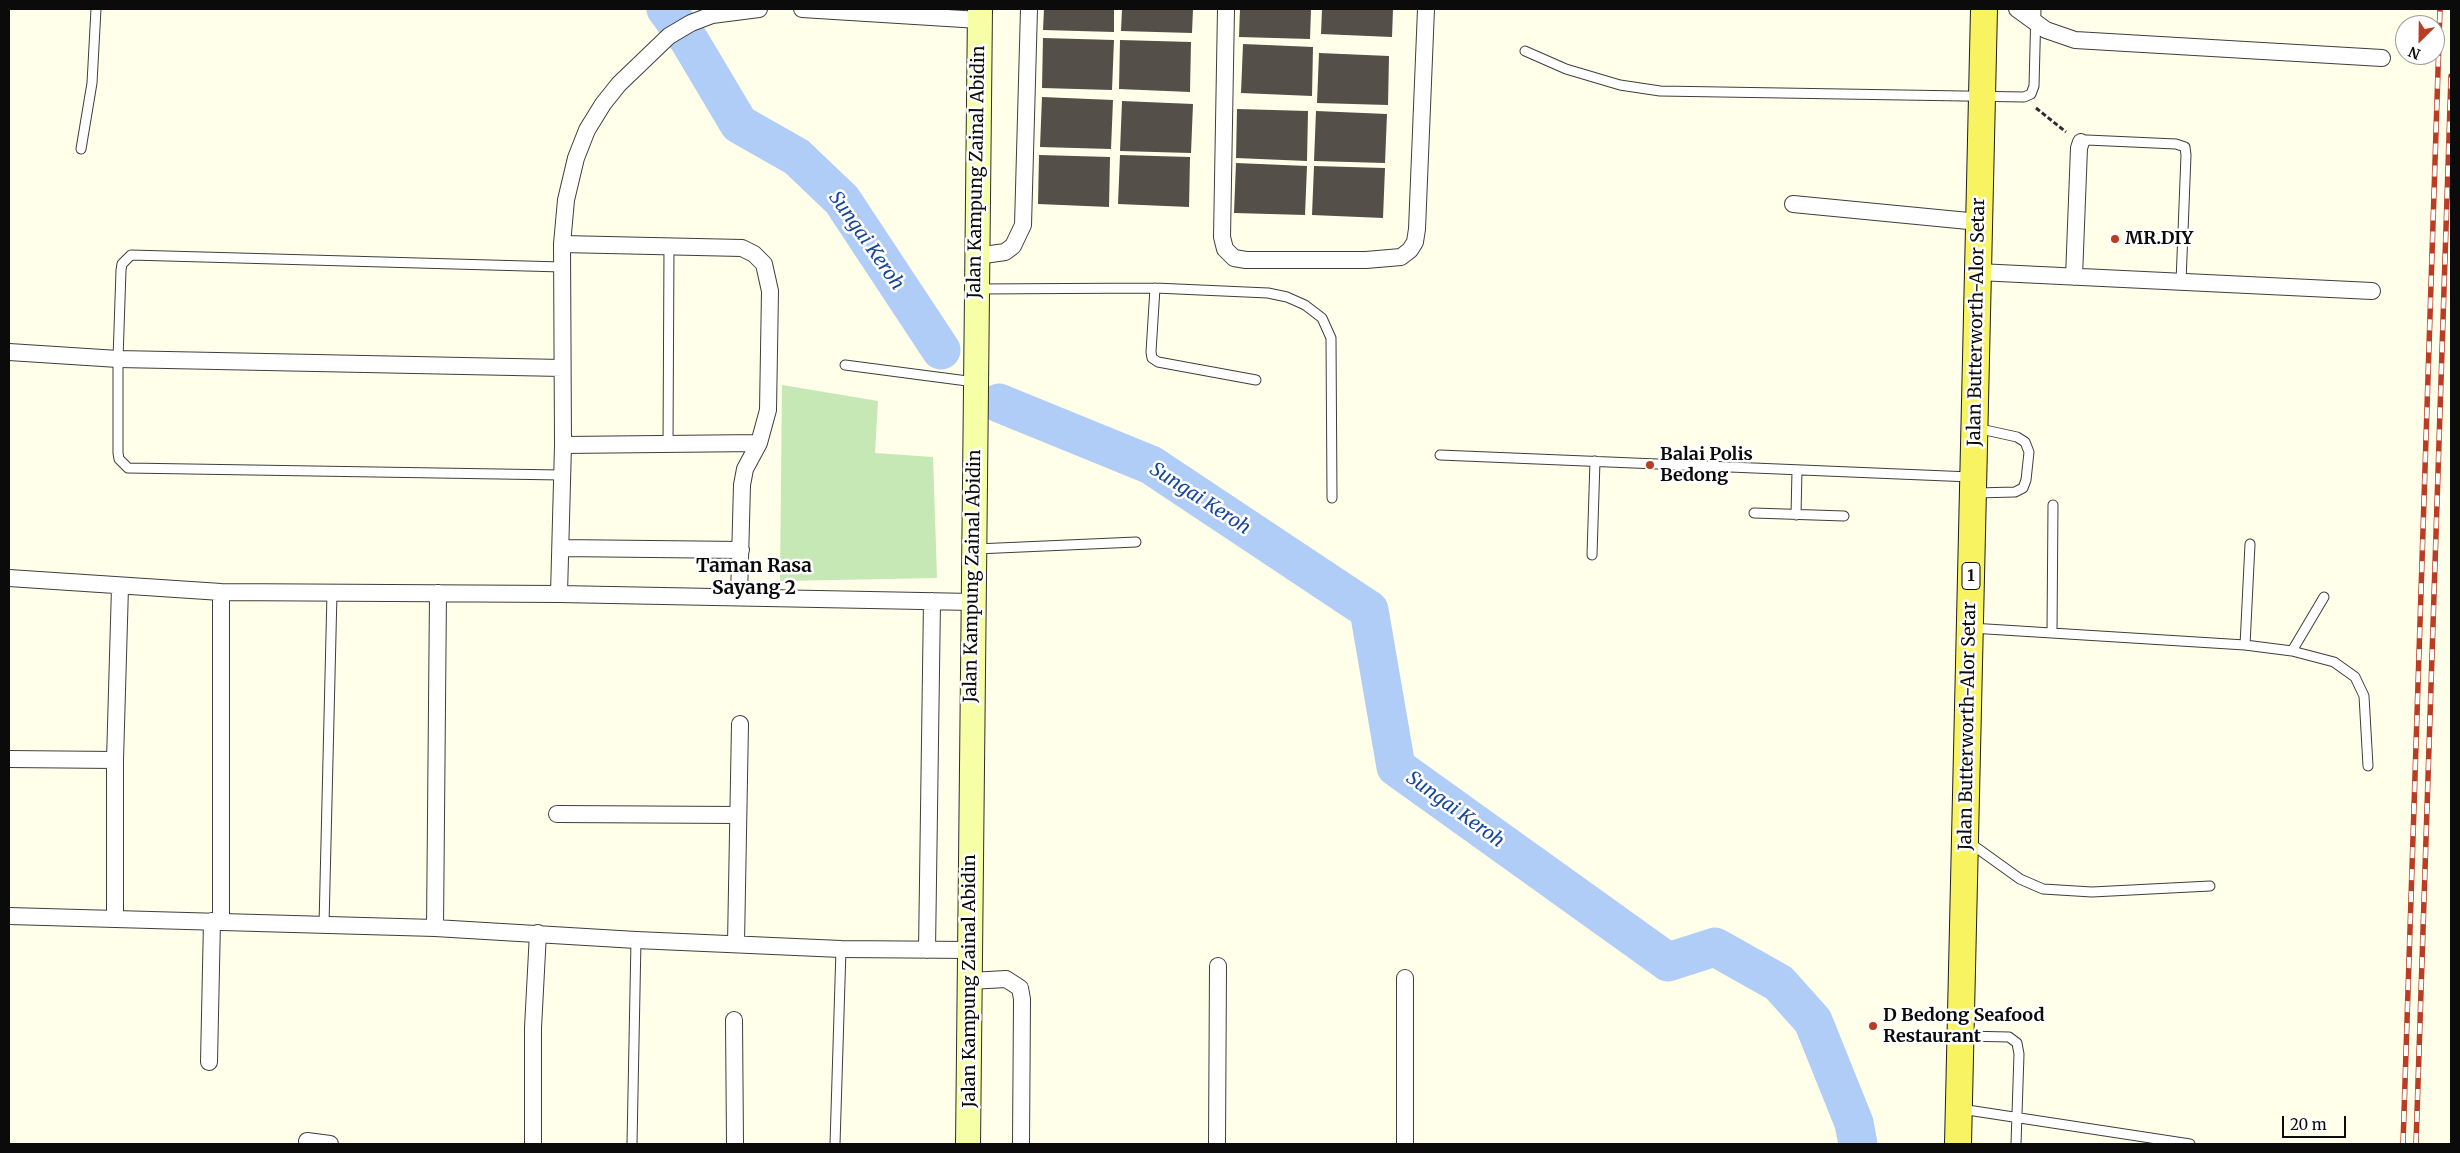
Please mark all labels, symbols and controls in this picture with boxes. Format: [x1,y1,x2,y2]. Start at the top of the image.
north arrow [2395,15,2445,65]
text: N [2406,42,2423,63]
street label: Jalan Kampung Zainal Abidin [964,45,990,299]
water label: Sungai Keroh [824,187,908,295]
street label: Jalan Butterworth-Alor Setar [1964,197,1990,447]
place label: MR.DIY [2125,228,2193,250]
marker: MR.DIY [2109,233,2121,245]
place label: Balai Polis Bedong [1660,444,1753,486]
street label: Jalan Kampung Zainal Abidin [960,449,986,703]
water label: Sungai Keroh [1146,458,1254,540]
marker: Balai Polis Bedong [1644,459,1656,471]
district label: Taman Rasa Sayang 2 [696,556,812,600]
road number: 1 [1962,562,1980,590]
street label: Jalan Butterworth-Alor Setar [1955,601,1981,851]
water label: Sungai Keroh [1402,767,1508,853]
street label: Jalan Kampung Zainal Abidin [959,854,981,1108]
place label: D Bedong Seafood Restaurant [1883,1005,2045,1048]
marker: D Bedong Seafood Restaurant [1867,1020,1879,1032]
scale bar [2285,1106,2349,1138]
text: 20 m [2290,1115,2327,1134]

